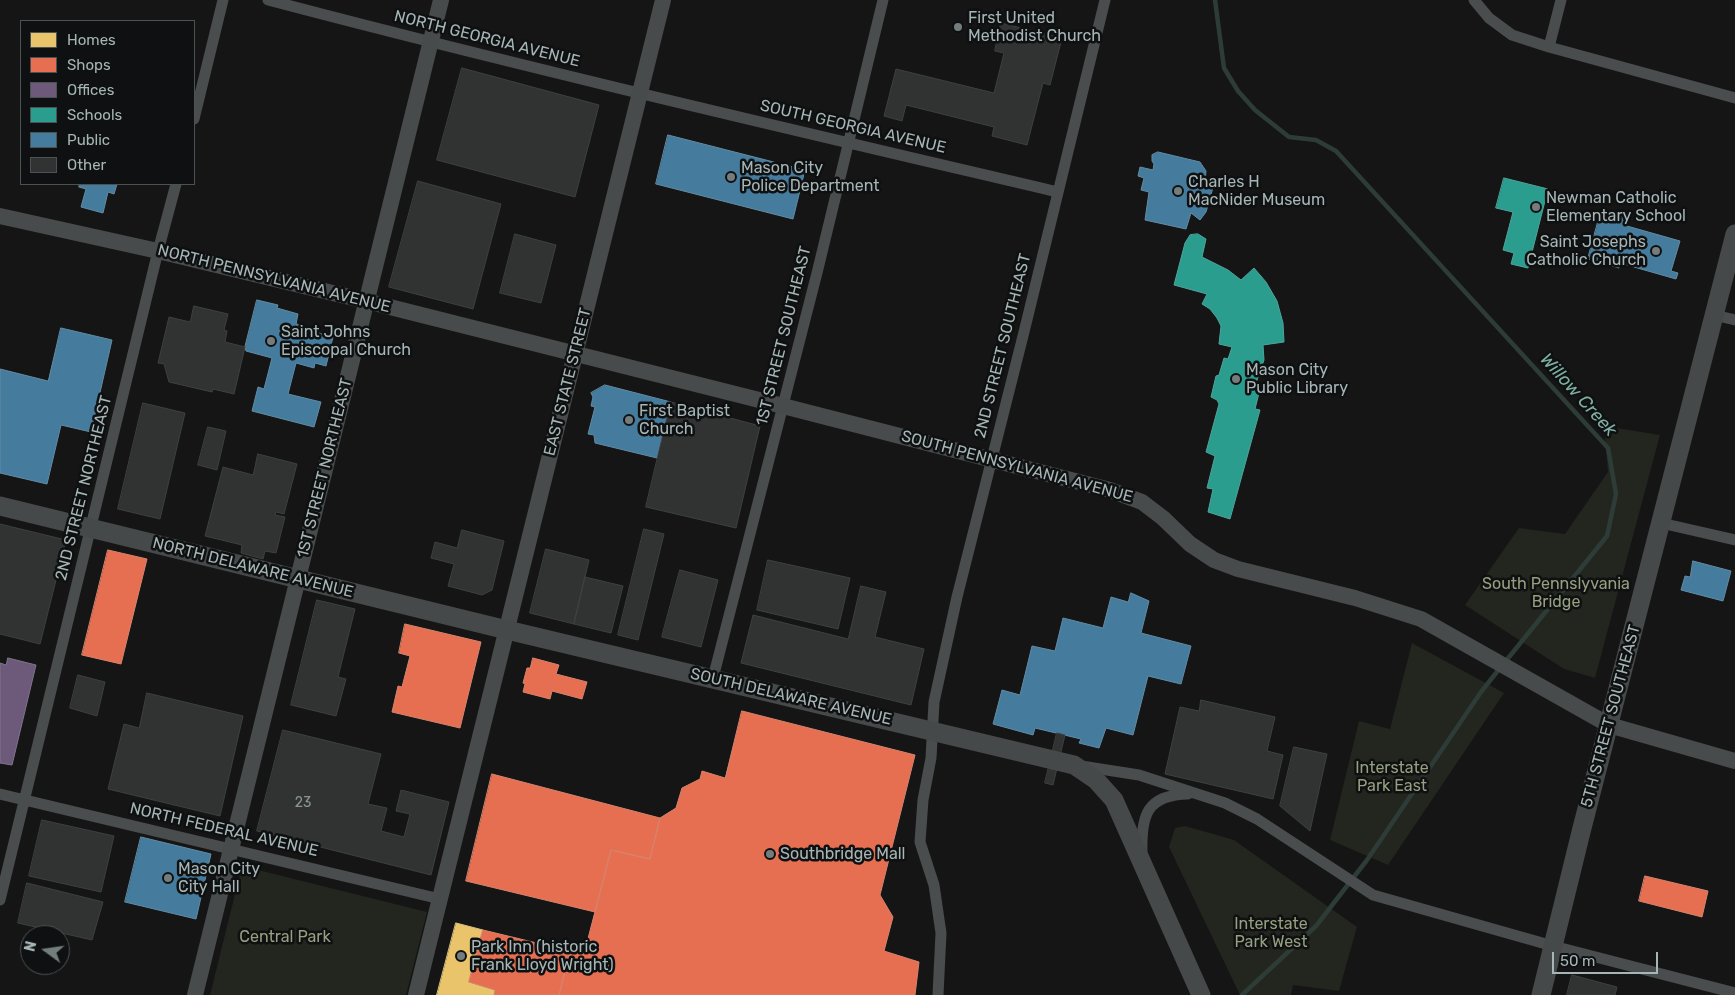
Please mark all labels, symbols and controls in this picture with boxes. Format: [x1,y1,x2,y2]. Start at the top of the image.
street label: NORTH GEORGIA AVENUE [392,7,582,71]
place label: First United Methodist Church [968,8,1101,46]
legend [20,20,195,185]
marker: First United Methodist Church [952,21,964,33]
text: Homes [67,31,116,49]
text: Shops [67,56,111,74]
text: Offices [67,81,114,99]
street label: SOUTH GEORGIA AVENUE [758,96,948,158]
text: Schools [67,106,122,124]
text: Public [67,131,110,149]
text: Other [67,156,106,174]
place label: Mason City Police Department [741,158,880,196]
marker: Mason City Police Department [725,171,737,183]
place label: Charles H MacNider Museum [1188,172,1325,210]
marker: Charles H MacNider Museum [1172,185,1184,197]
place label: Newman Catholic Elementary School [1546,188,1686,226]
marker: Newman Catholic Elementary School [1530,201,1542,213]
place label: Saint Josephs Catholic Church [1526,232,1646,270]
street label: NORTH PENNSYLVANIA AVENUE [156,241,392,317]
street label: 1ST STREET SOUTHEAST [752,244,816,428]
marker: Saint Josephs Catholic Church [1650,245,1662,257]
street label: 2ND STREET SOUTHEAST [971,252,1035,440]
street label: EAST STATE STREET [540,306,596,458]
place label: Saint Johns Episcopal Church [281,322,411,360]
marker: Saint Johns Episcopal Church [265,335,277,347]
water label: Willow Creek [1535,349,1621,441]
place label: Mason City Public Library [1246,360,1348,398]
marker: Mason City Public Library [1230,373,1242,385]
street label: 1ST STREET NORTHEAST [293,376,357,560]
street label: 2ND STREET NORTHEAST [52,394,116,582]
place label: First Baptist Church [639,401,730,439]
marker: First Baptist Church [623,414,635,426]
street label: SOUTH PENNSYLVANIA AVENUE [899,427,1135,507]
street label: NORTH DELAWARE AVENUE [151,534,355,602]
park label: South Pennslyvania Bridge [1482,574,1630,612]
street label: 5TH STREET SOUTHEAST [1577,623,1645,809]
street label: SOUTH DELAWARE AVENUE [688,664,894,730]
park label: Interstate Park East [1355,758,1429,796]
house number: 23 [295,795,311,811]
street label: NORTH FEDERAL AVENUE [128,799,320,861]
place label: Southbridge Mall [780,844,906,864]
marker: Southbridge Mall [764,848,776,860]
place label: Mason City City Hall [178,859,260,897]
marker: Mason City City Hall [162,872,174,884]
park label: Interstate Park West [1234,914,1308,952]
north arrow [20,925,70,975]
park label: Central Park [239,927,331,947]
place label: Park Inn (historic Frank Lloyd Wright) [471,937,614,975]
text: N [21,940,40,953]
scale bar [1555,942,1661,974]
marker: Park Inn (historic Frank Lloyd Wright) [455,950,467,962]
text: 50 m [1560,952,1595,970]

